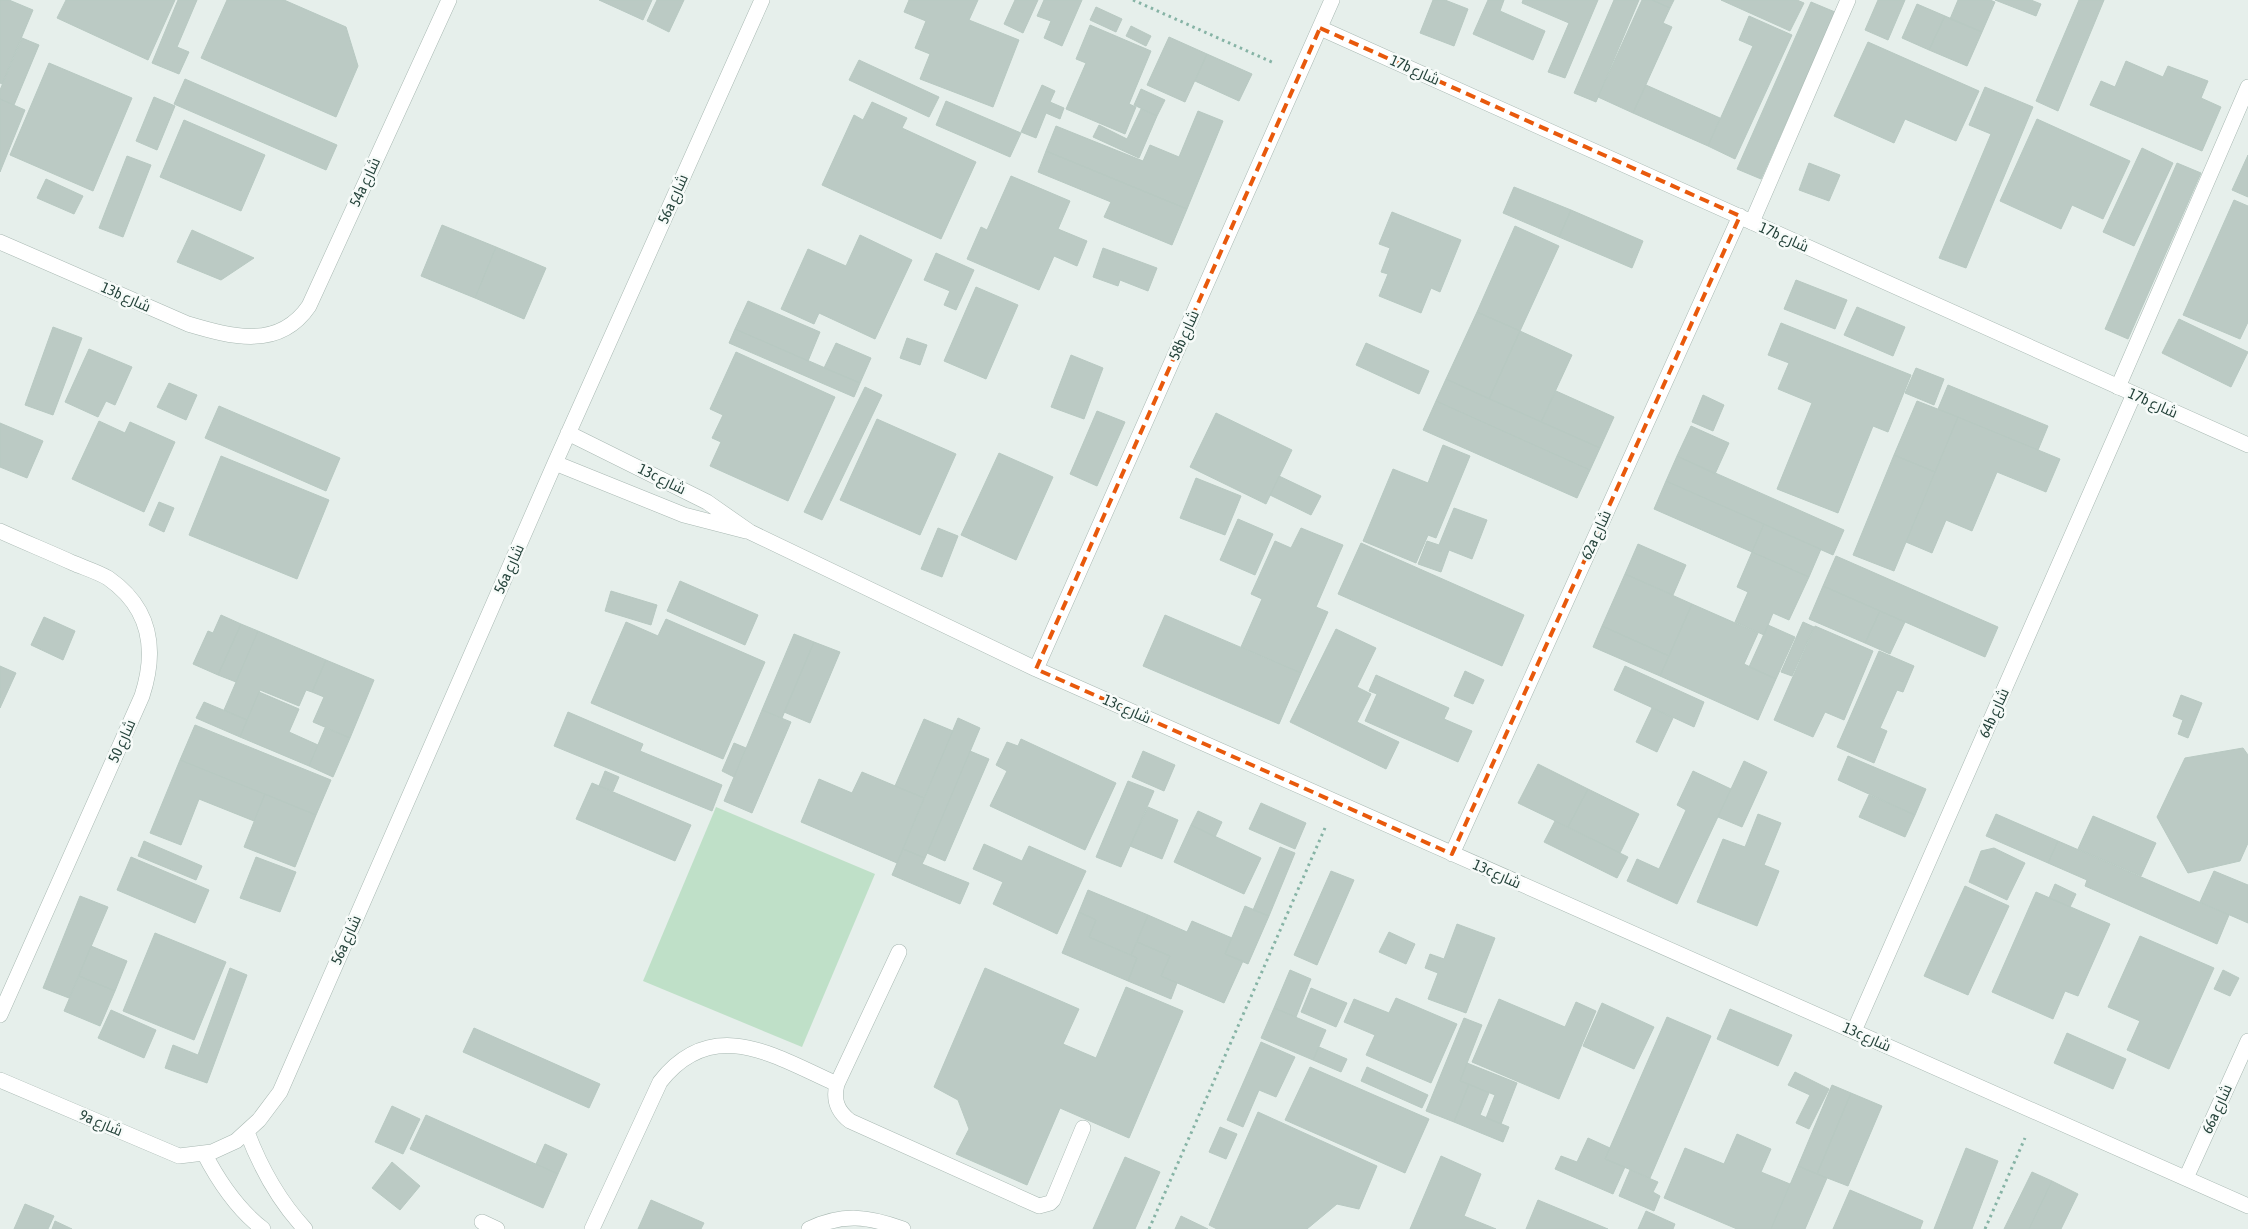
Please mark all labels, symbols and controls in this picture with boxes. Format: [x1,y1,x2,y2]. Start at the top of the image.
street label: 17b شارع [1387,51,1443,91]
street label: 54a شارع [346,155,386,210]
street label: 56a شارع [654,171,694,227]
street label: 17b شارع [1756,218,1812,258]
street label: 13b شارع [98,278,154,318]
street label: 58b شارع [1165,307,1205,363]
street label: 17b شارع [2125,384,2181,424]
street label: 13c شارع [634,460,689,500]
street label: 62a شارع [1577,507,1617,563]
street label: 56a شارع [490,541,530,597]
street label: 64b شارع [1975,685,2015,741]
street label: 13c شارع [1099,690,1154,729]
street label: شارع 50 [105,717,141,766]
street label: 13c شارع [1469,855,1524,894]
street label: 56a شارع [327,912,367,968]
street label: 13c شارع [1839,1018,1894,1057]
street label: 66a شارع [2198,1081,2238,1137]
street label: 9a شارع [76,1106,125,1142]

